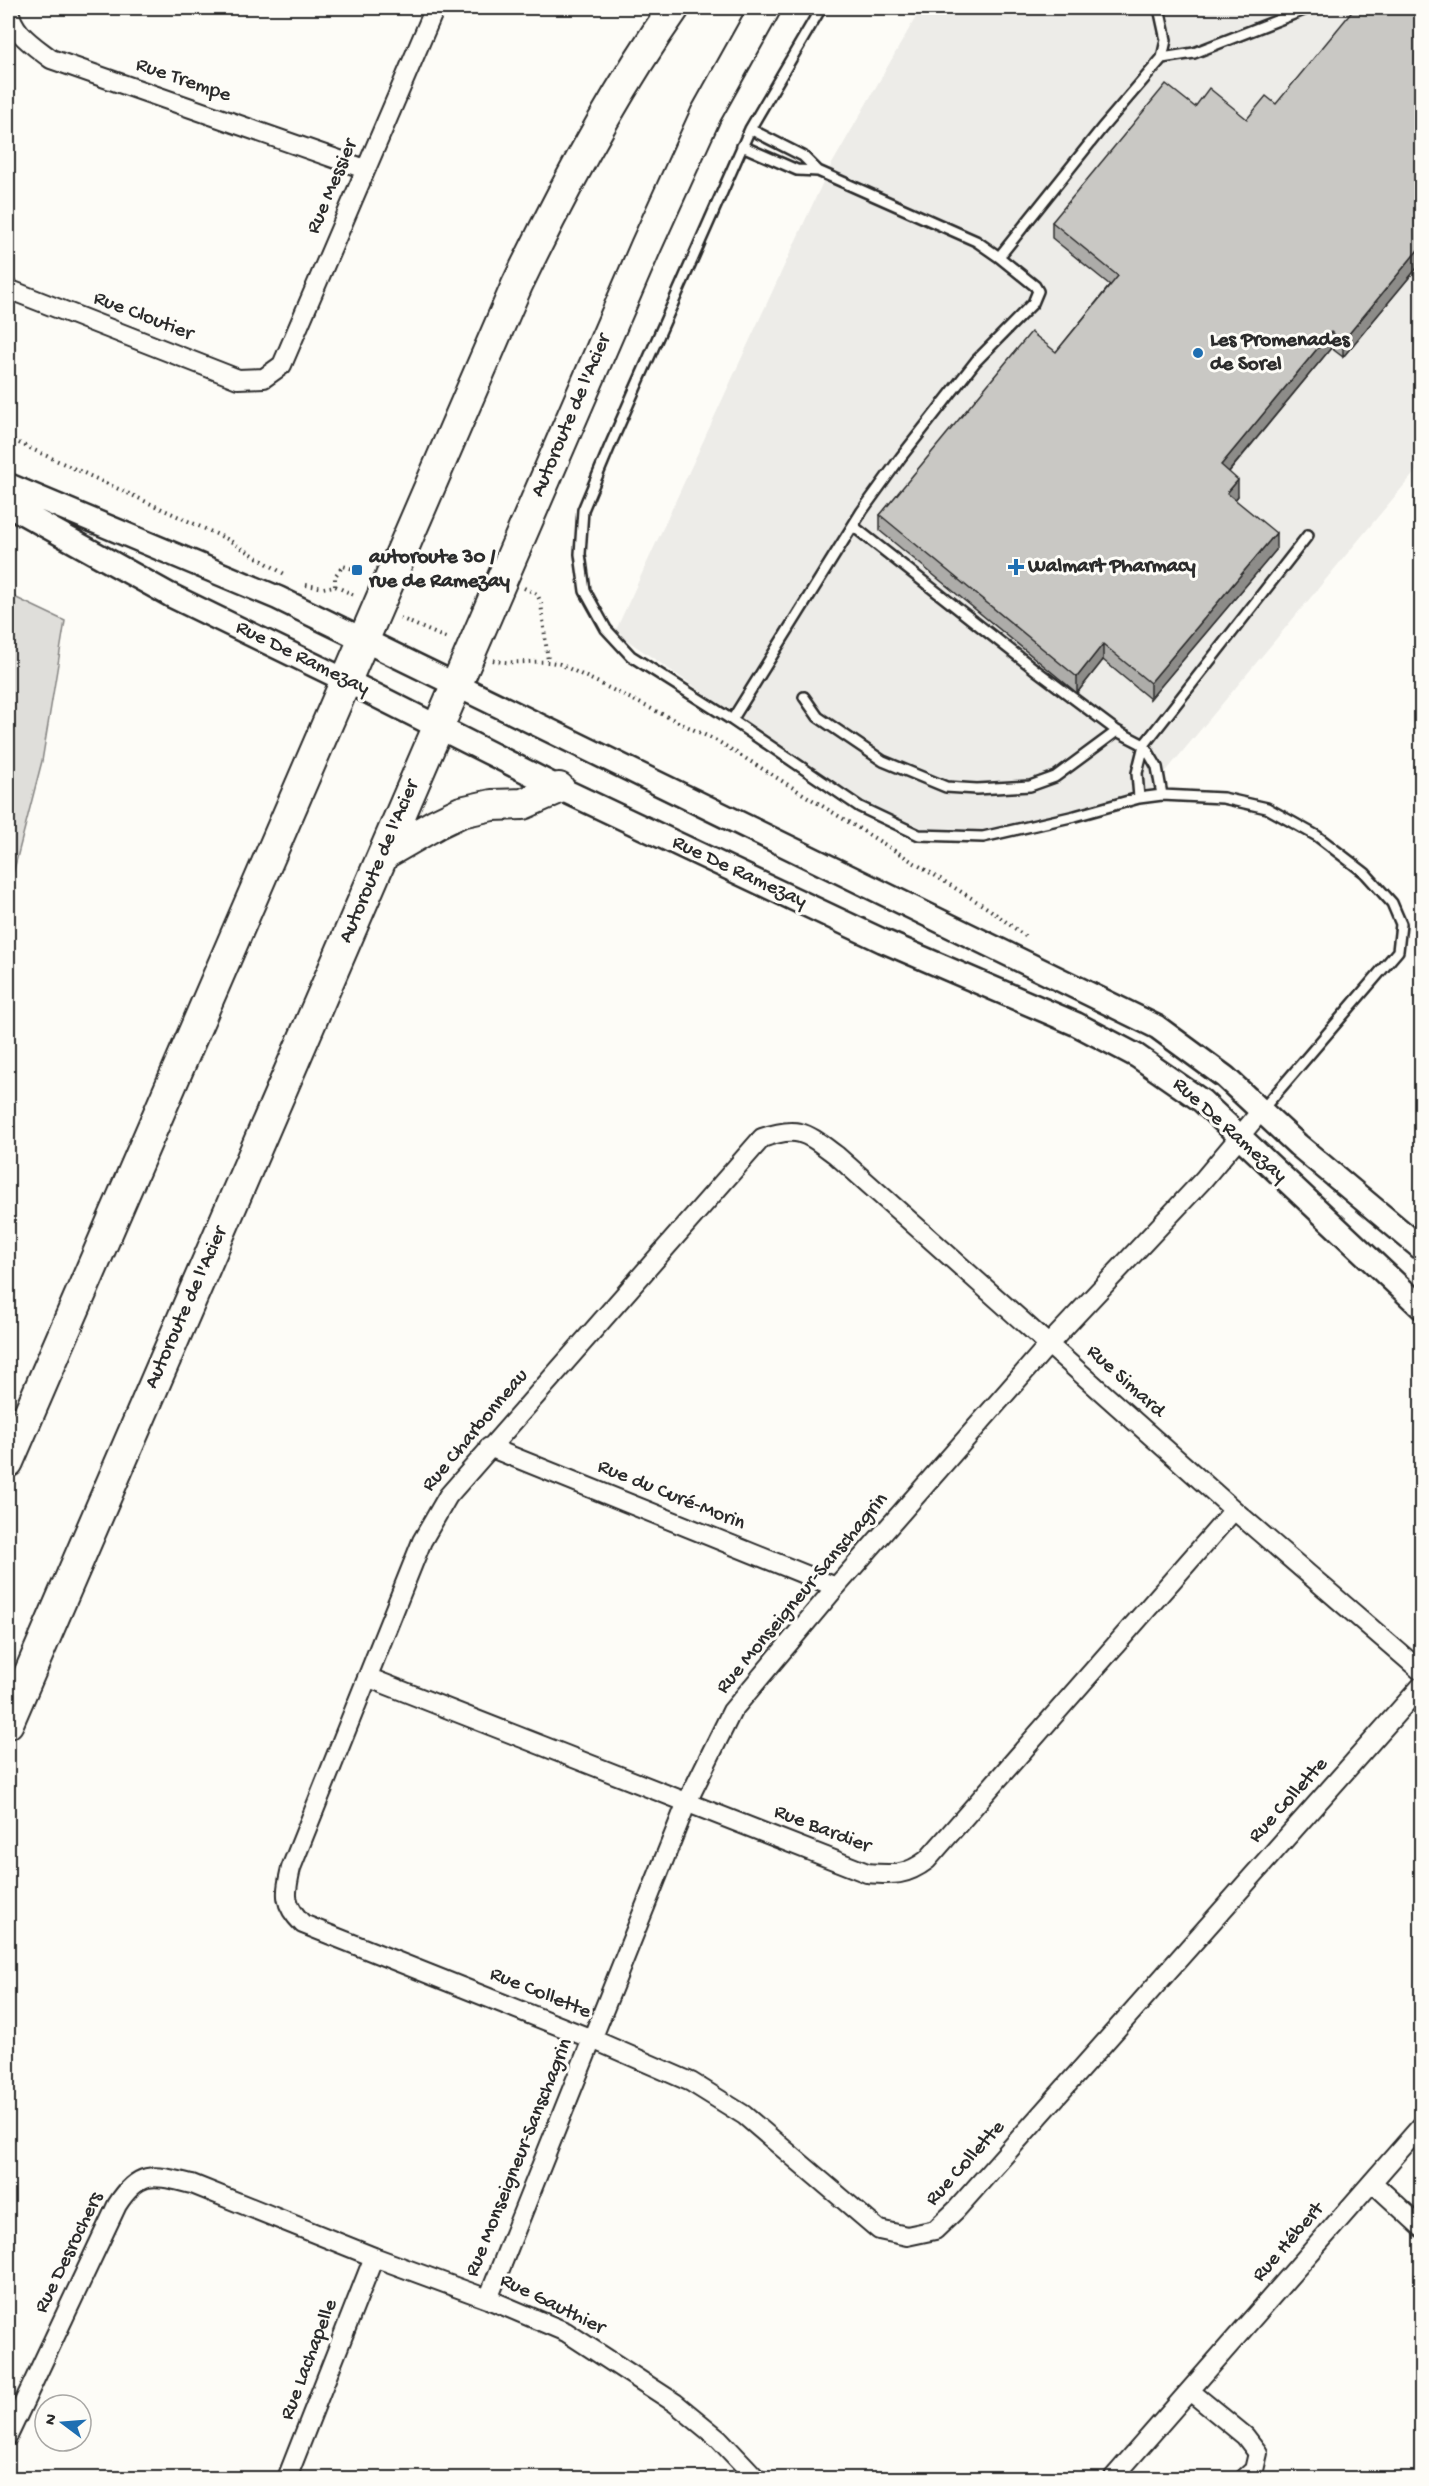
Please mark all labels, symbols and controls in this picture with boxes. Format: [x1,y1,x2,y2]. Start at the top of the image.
street label: Rue Trempe [132,53,235,109]
street label: Rue Messier [302,134,365,238]
street label: Rue Cloutier [90,287,198,348]
street label: Autoroute de l'Acier [526,329,618,501]
place label: Les Promenades de Sorel [1210,329,1351,378]
marker: Les Promenades de Sorel [1191,346,1205,360]
place label: autoroute 30 / rue de Ramezay [368,546,511,595]
place label: Walmart Pharmacy [1027,555,1196,580]
marker: Walmart Pharmacy [1009,560,1023,574]
marker: autoroute 30 / rue de Ramezay [350,563,364,577]
street label: Rue De Ramezay [231,616,373,702]
street label: Autoroute de l'Acier [334,775,426,947]
street label: Rue De Ramezay [668,831,810,915]
street label: Rue De Ramezay [1166,1073,1292,1189]
street label: Autoroute de l'Acier [140,1222,235,1393]
street label: Rue Simard [1080,1340,1171,1425]
street label: Rue Charbonneau [417,1364,535,1498]
street label: Rue du Curé-Morin [593,1455,749,1537]
street label: Rue Monseigneur-Sanschagrin [711,1488,895,1700]
street label: Rue Collette [1244,1752,1335,1849]
street label: Rue Bardier [770,1800,875,1860]
street label: Rue Collette [486,1962,595,2026]
street label: Rue Monseigneur-Sanschagrin [461,2035,579,2281]
street label: Rue Collette [921,2115,1012,2212]
street label: Rue Desrochers [30,2187,111,2318]
street label: Rue Hébert [1248,2196,1332,2288]
street label: Rue Gauthier [495,2269,610,2342]
street label: Rue Lachapelle [276,2295,345,2424]
north arrow [33,2393,93,2453]
text: N [41,2412,63,2427]

